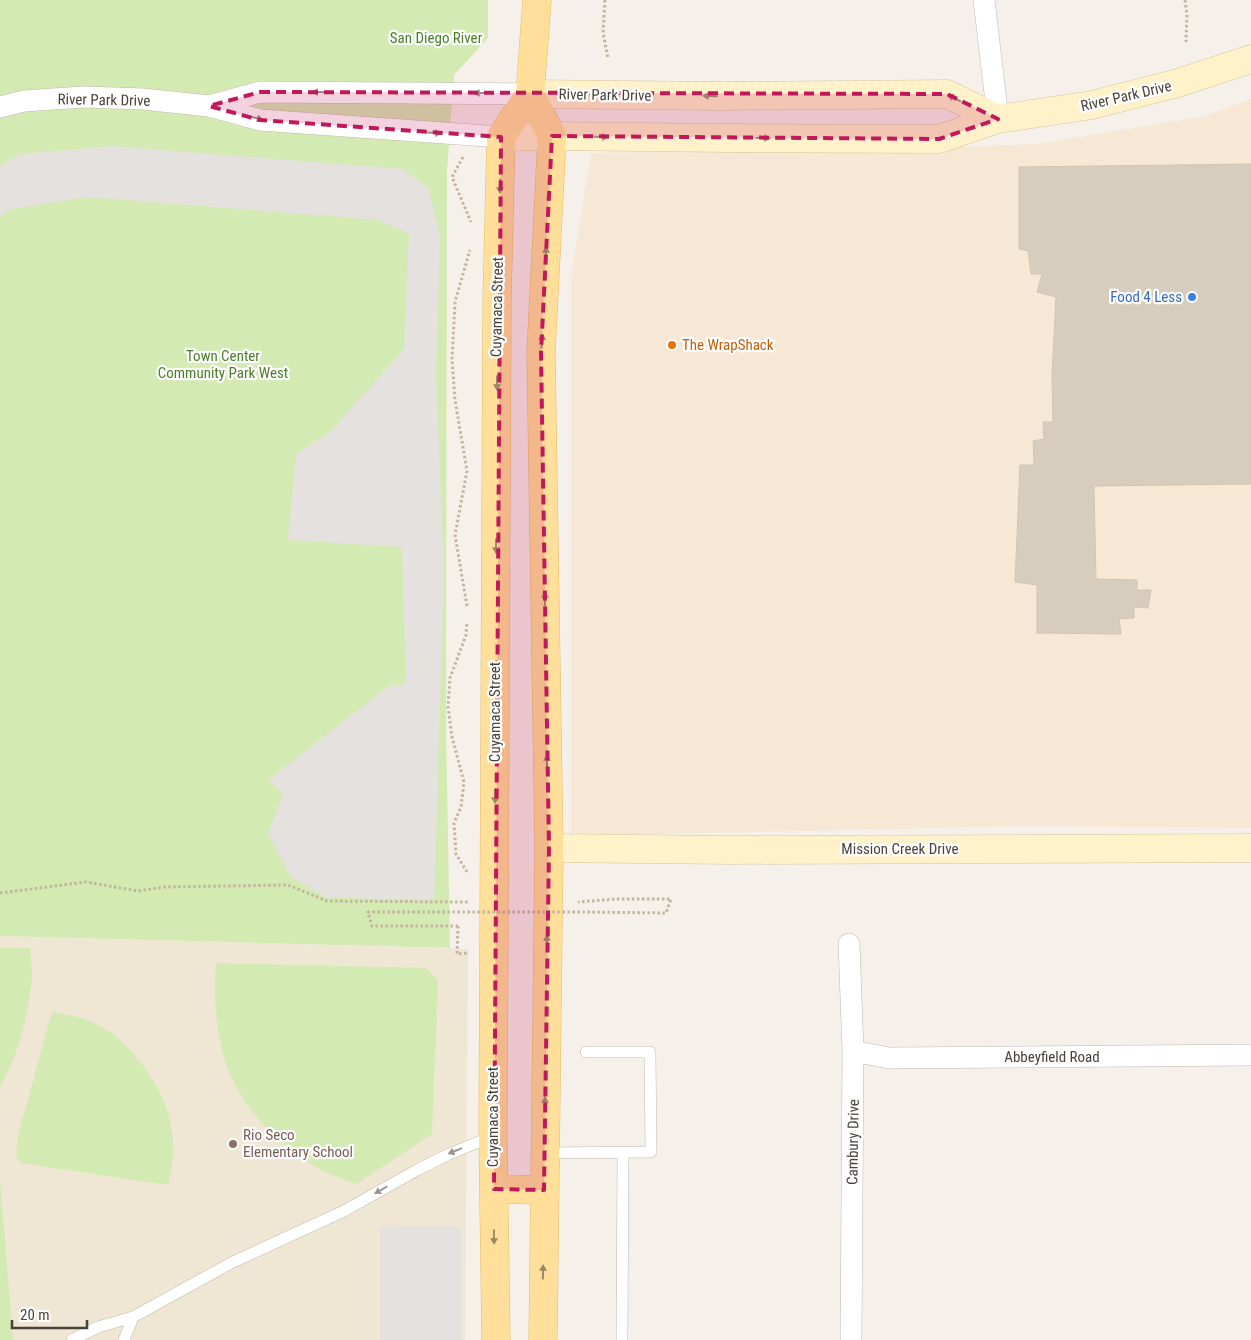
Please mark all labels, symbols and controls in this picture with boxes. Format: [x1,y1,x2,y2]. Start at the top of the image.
park label: San Diego River [390,29,483,47]
street label: River Park Drive [1079,77,1173,115]
street label: River Park Drive [558,85,652,105]
one-way arrow [311,88,327,96]
one-way arrow [473,89,489,97]
street label: River Park Drive [57,90,151,110]
one-way arrow [701,92,717,100]
one-way arrow [947,94,961,102]
one-way arrow [248,114,264,122]
one-way arrow [427,129,443,137]
one-way arrow [593,133,609,141]
one-way arrow [755,134,771,142]
one-way arrow [495,178,503,194]
one-way arrow [543,245,551,261]
street label: Cuyamaca Street [487,257,507,357]
place label: Food 4 Less [1110,288,1182,306]
marker: Food 4 Less [1186,291,1198,303]
one-way arrow [538,332,546,348]
place label: The WrapShack [682,336,774,354]
marker: The WrapShack [666,339,678,351]
park label: Town Center Community Park West [158,347,288,382]
one-way arrow [493,375,501,391]
one-way arrow [492,538,500,554]
one-way arrow [541,591,549,607]
street label: Cuyamaca Street [486,662,504,762]
one-way arrow [543,754,551,770]
one-way arrow [491,788,499,804]
street label: Mission Creek Drive [841,840,959,858]
one-way arrow [544,934,552,950]
street label: Abbeyfield Road [1004,1048,1100,1066]
street label: Cuyamaca Street [484,1067,502,1167]
one-way arrow [542,1096,550,1112]
street label: Cambury Drive [843,1099,863,1185]
place label: Rio Seco Elementary School [243,1126,353,1161]
marker: Rio Seco Elementary School [227,1138,239,1150]
one-way arrow [448,1148,462,1156]
one-way arrow [374,1186,388,1195]
one-way arrow [491,1230,499,1246]
one-way arrow [539,1264,547,1280]
scale bar [12,1298,88,1330]
text: 20 m [20,1306,50,1324]

